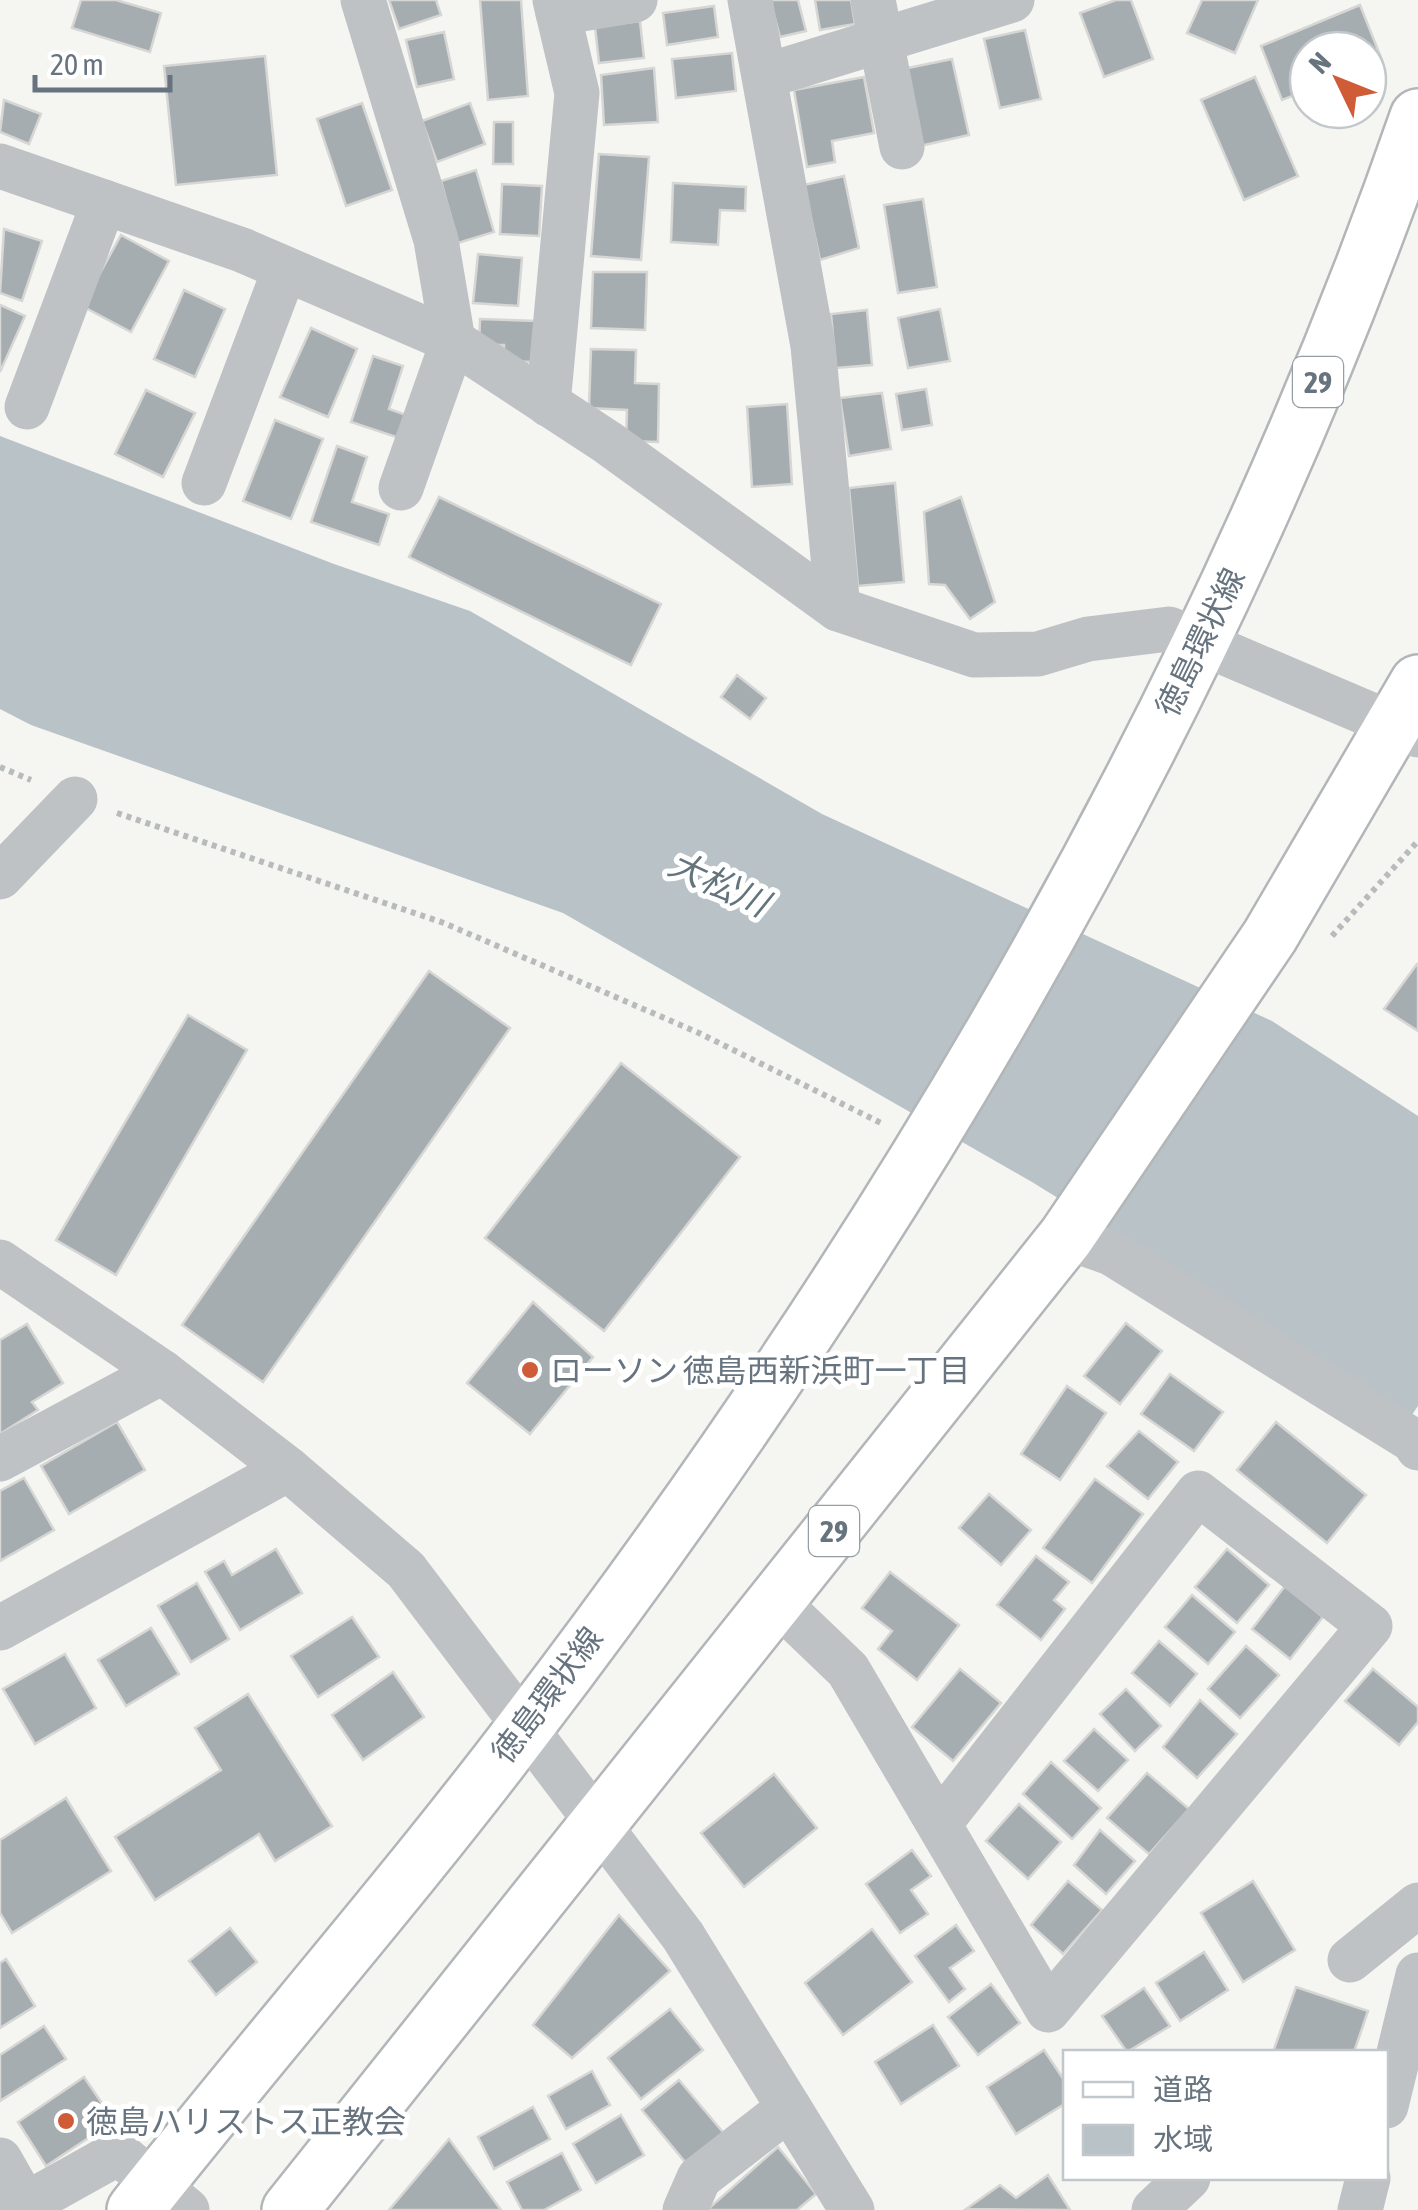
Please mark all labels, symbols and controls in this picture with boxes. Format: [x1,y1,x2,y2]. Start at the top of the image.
scale bar [35,30,170,92]
north arrow [1288,30,1388,130]
text: N [1302,46,1337,80]
text: 20 m [50,47,104,81]
road number: 29 [1293,357,1343,407]
street label: 徳島環状線 [1148,562,1252,722]
water label: 大松川 [663,843,779,925]
place label: ローソン 徳島西新浜町一丁目 [550,1352,970,1389]
marker: ローソン 徳島西新浜町一丁目 [519,1359,541,1381]
road number: 29 [809,1506,859,1556]
street label: 徳島環状線 [484,1620,610,1770]
legend [1063,2050,1388,2180]
text: 道路 [1153,2072,1213,2106]
place label: 徳島ハリストス正教会 [86,2103,406,2140]
marker: 徳島ハリストス正教会 [55,2110,77,2132]
text: 水域 [1153,2122,1213,2156]

